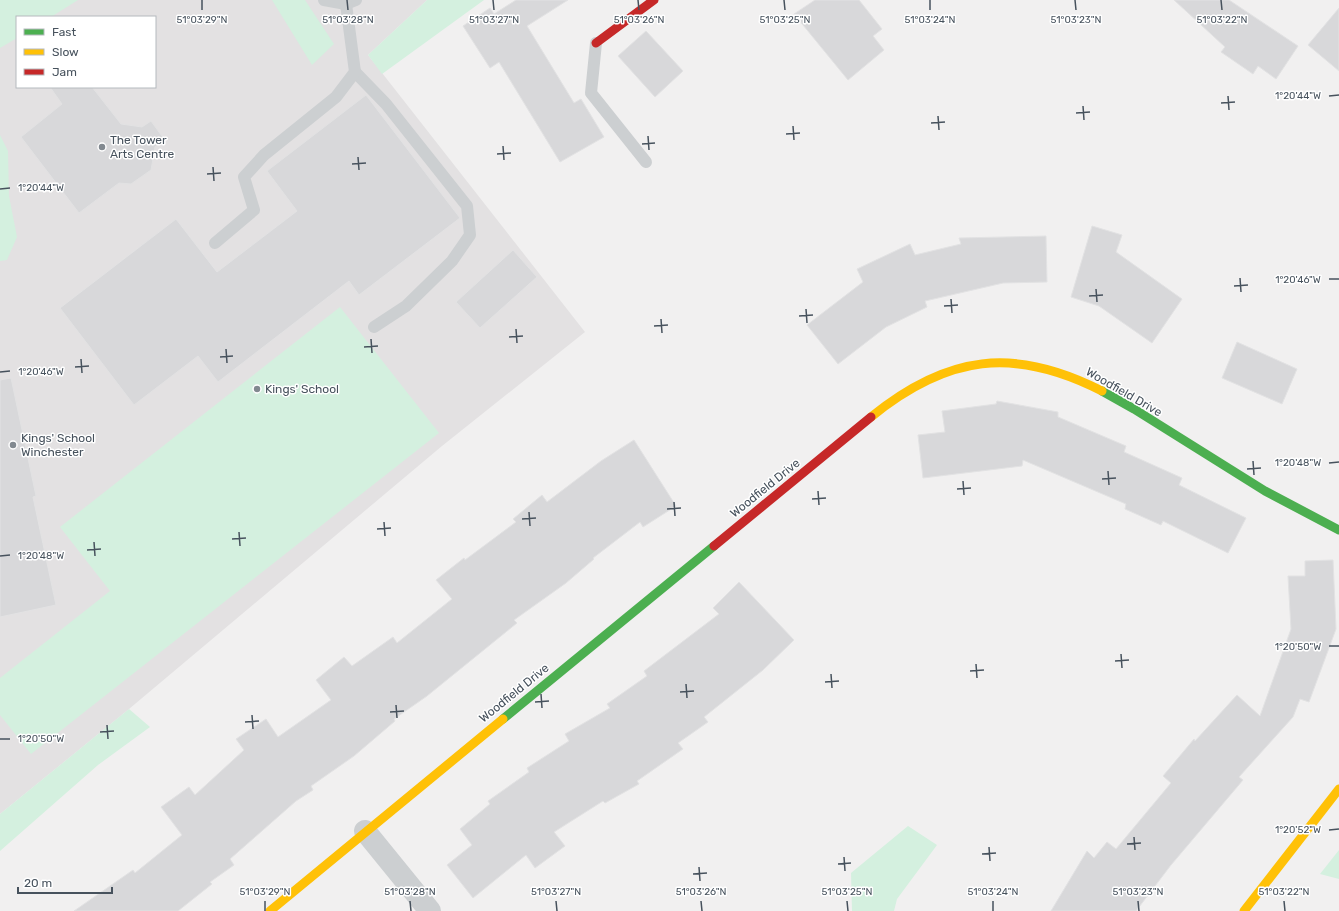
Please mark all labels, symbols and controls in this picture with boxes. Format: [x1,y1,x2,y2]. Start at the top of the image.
text: 51°03'29"N [177,14,228,26]
text: 51°03'28"N [322,14,374,26]
text: 51°03'27"N [469,14,519,26]
text: 51°03'26"N [614,14,664,26]
text: 51°03'25"N [760,14,811,26]
text: 51°03'24"N [905,14,956,26]
text: 51°03'23"N [1050,14,1102,26]
text: 51°03'22"N [1197,14,1248,26]
legend [16,16,156,88]
text: Fast [52,25,76,39]
text: Slow [52,45,79,59]
text: Jam [52,65,77,79]
text: 1°20'44"W [1275,90,1321,102]
place label: The Tower Arts Centre [110,133,174,161]
marker: The Tower Arts Centre [97,142,107,152]
text: 1°20'44"W [18,182,64,194]
text: 1°20'46"W [1275,274,1321,286]
street label: Woodfield Drive [1083,365,1165,420]
text: 1°20'46"W [18,366,64,378]
place label: Kings' School [265,382,339,396]
marker: Kings' School [252,384,262,394]
place label: Kings' School Winchester [21,431,95,459]
marker: Kings' School Winchester [8,440,18,450]
street label: Woodfield Drive [727,455,803,520]
text: 1°20'48"W [1275,457,1321,469]
text: 1°20'48"W [18,550,64,562]
text: 1°20'50"W [1275,641,1321,653]
street label: Woodfield Drive [476,660,552,725]
text: 1°20'50"W [18,733,64,745]
text: 1°20'52"W [1275,824,1321,836]
scale bar [18,869,112,895]
text: 20 m [24,876,52,890]
text: 51°03'29"N [240,886,291,898]
text: 51°03'28"N [384,886,436,898]
text: 51°03'27"N [531,886,581,898]
text: 51°03'26"N [676,886,726,898]
text: 51°03'25"N [822,886,873,898]
text: 51°03'24"N [968,886,1019,898]
text: 51°03'23"N [1112,886,1164,898]
text: 51°03'22"N [1259,886,1310,898]

